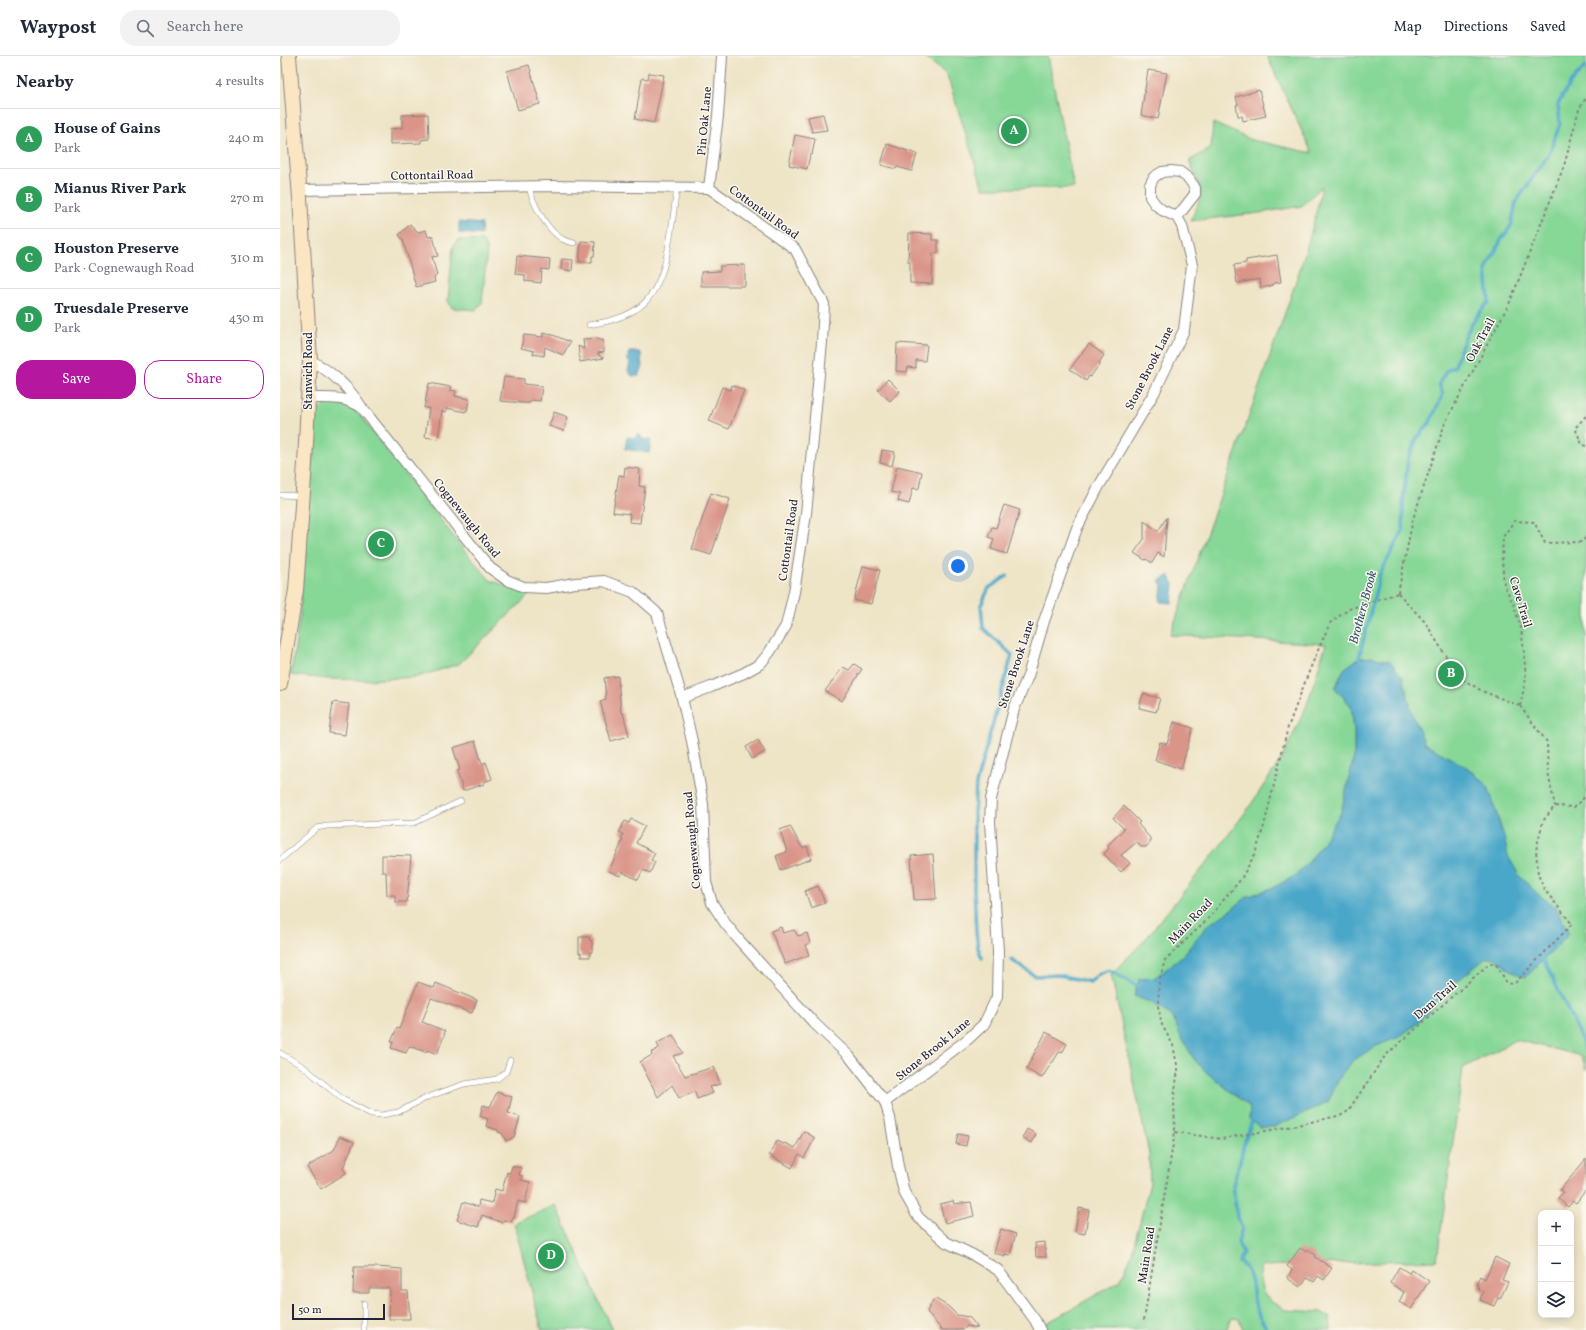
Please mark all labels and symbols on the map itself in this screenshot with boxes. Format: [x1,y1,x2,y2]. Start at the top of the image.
street label: Pin Oak Lane [694,86,716,156]
pin: A [1001,116,1027,146]
street label: Cottontail Road [390,167,474,185]
street label: Cottontail Road [725,182,802,244]
street label: Oak Trail [1463,315,1499,365]
street label: Stone Brook Lane [1122,324,1178,413]
street label: Stanwich Road [301,332,317,410]
street label: Cognewaugh Road [429,476,503,562]
street label: Cottontail Road [775,498,803,582]
pin: C [368,529,394,559]
your location [948,556,968,576]
water label: Brothers Brook [1345,569,1382,646]
street label: Cave Trail [1505,575,1535,630]
street label: Stone Brook Lane [995,618,1039,711]
pin: B [1438,659,1464,689]
street label: Cognewaugh Road [681,790,705,889]
street label: Main Road [1165,895,1217,948]
street label: Dam Trail [1411,977,1461,1024]
street label: Stone Brook Lane [893,1014,975,1085]
street label: Main Road [1135,1225,1159,1285]
pin: D [538,1241,564,1271]
scale bar [292,1302,385,1321]

